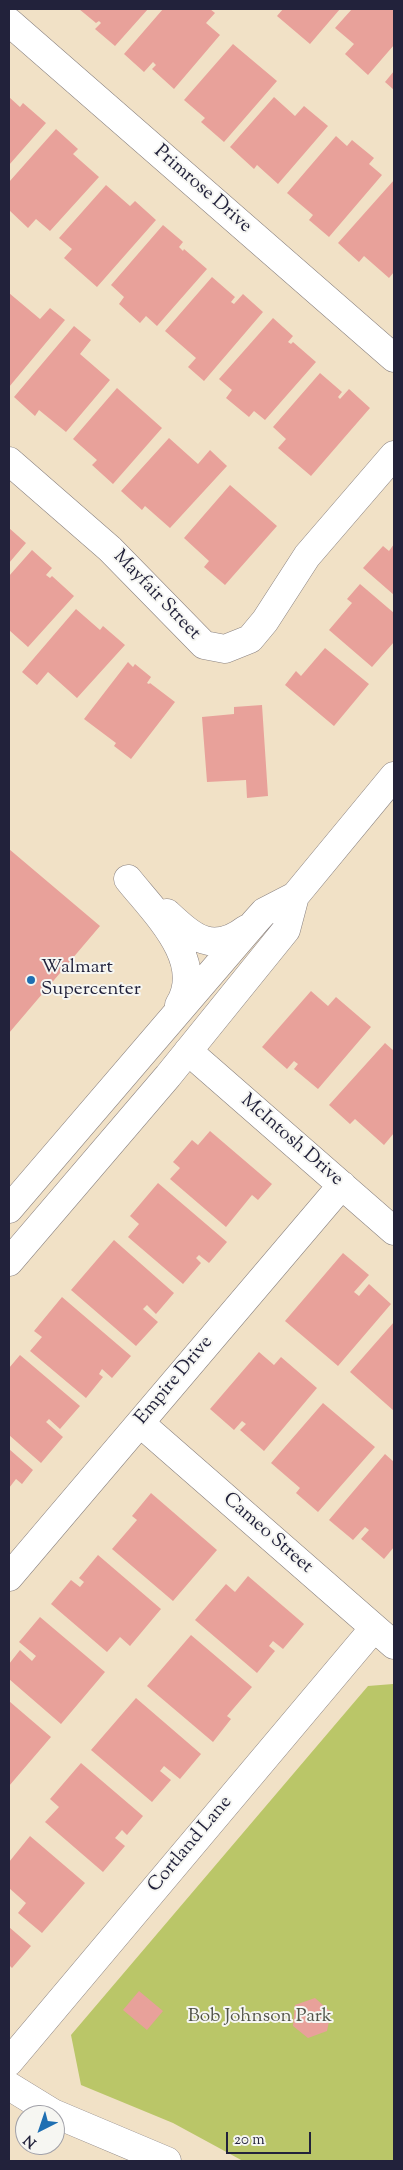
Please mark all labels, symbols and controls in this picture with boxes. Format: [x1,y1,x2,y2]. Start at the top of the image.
street label: Primrose Drive [148,141,256,239]
street label: Mayfair Street [107,546,205,646]
place label: Walmart Supercenter [41,958,141,1002]
marker: Walmart Supercenter [25,974,37,986]
street label: McIntosh Drive [235,1090,347,1192]
street label: Empire Drive [131,1332,219,1430]
street label: Cameo Street [217,1489,317,1579]
street label: Cortland Lane [144,1792,238,1898]
park label: Bob Johnson Park [188,2007,332,2029]
north arrow [15,2105,65,2155]
scale bar [228,2122,313,2154]
text: N [20,2129,42,2152]
text: 20 m [234,2130,265,2151]

